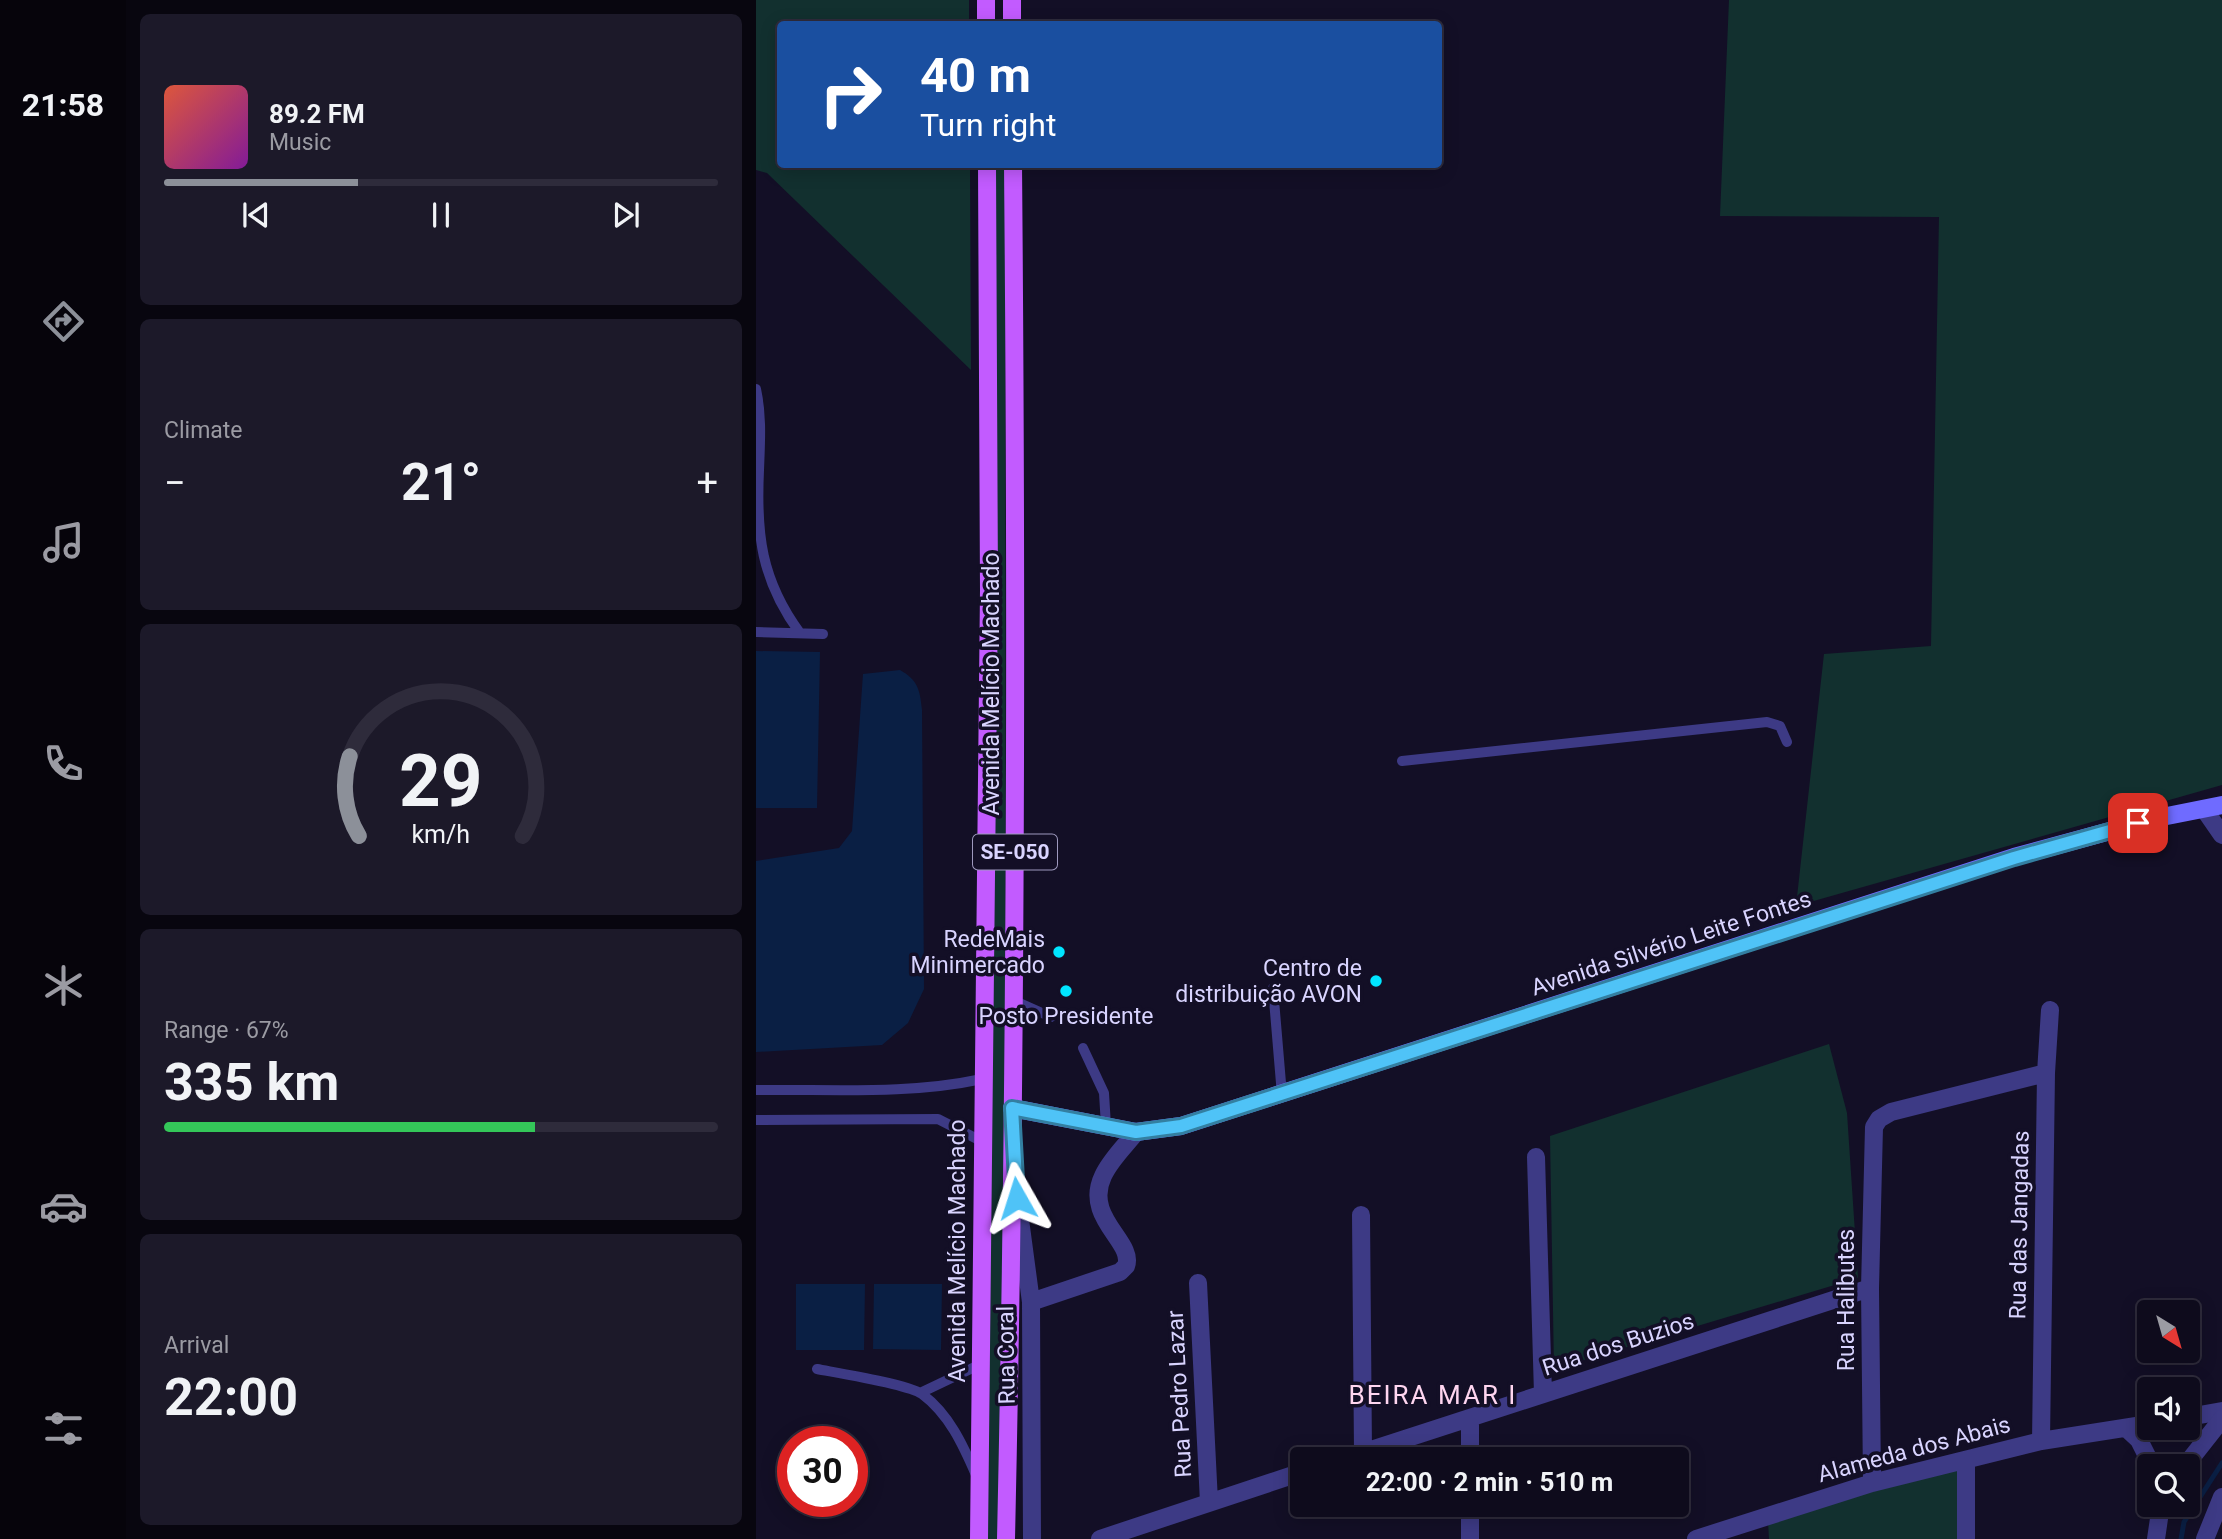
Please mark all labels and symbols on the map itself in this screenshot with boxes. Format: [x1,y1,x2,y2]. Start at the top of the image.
street label: Avenida Melício Machado [978,552,1005,816]
pin [2108,793,2168,853]
road number: SE-050 [973,834,1057,870]
street label: Avenida Silvério Leite Fontes [1528,885,1815,1002]
place label: RedeMais Minimercado [910,926,1045,979]
marker: RedeMais Minimercado [1051,944,1067,960]
place label: Centro de distribuição AVON [1175,955,1362,1008]
marker: Centro de distribuição AVON [1368,973,1384,989]
marker: Posto Presidente [1058,983,1074,999]
place label: Posto Presidente [979,1003,1153,1030]
street label: Avenida Melício Machado [944,1119,971,1383]
street label: Rua das Jangadas [2004,1130,2035,1320]
position arrow [980,1161,1054,1235]
street label: Rua Halibutes [1833,1229,1860,1371]
north arrow [2137,1300,2200,1363]
street label: Rua Coral [992,1305,1021,1405]
street label: Rua dos Buzios [1539,1307,1697,1382]
street label: Rua Pedro Lazar [1162,1309,1197,1478]
district label: BEIRA MAR I [1349,1380,1517,1410]
street label: Alameda dos Abais [1815,1411,2013,1488]
speed limit sign: 30 [777,1426,868,1517]

